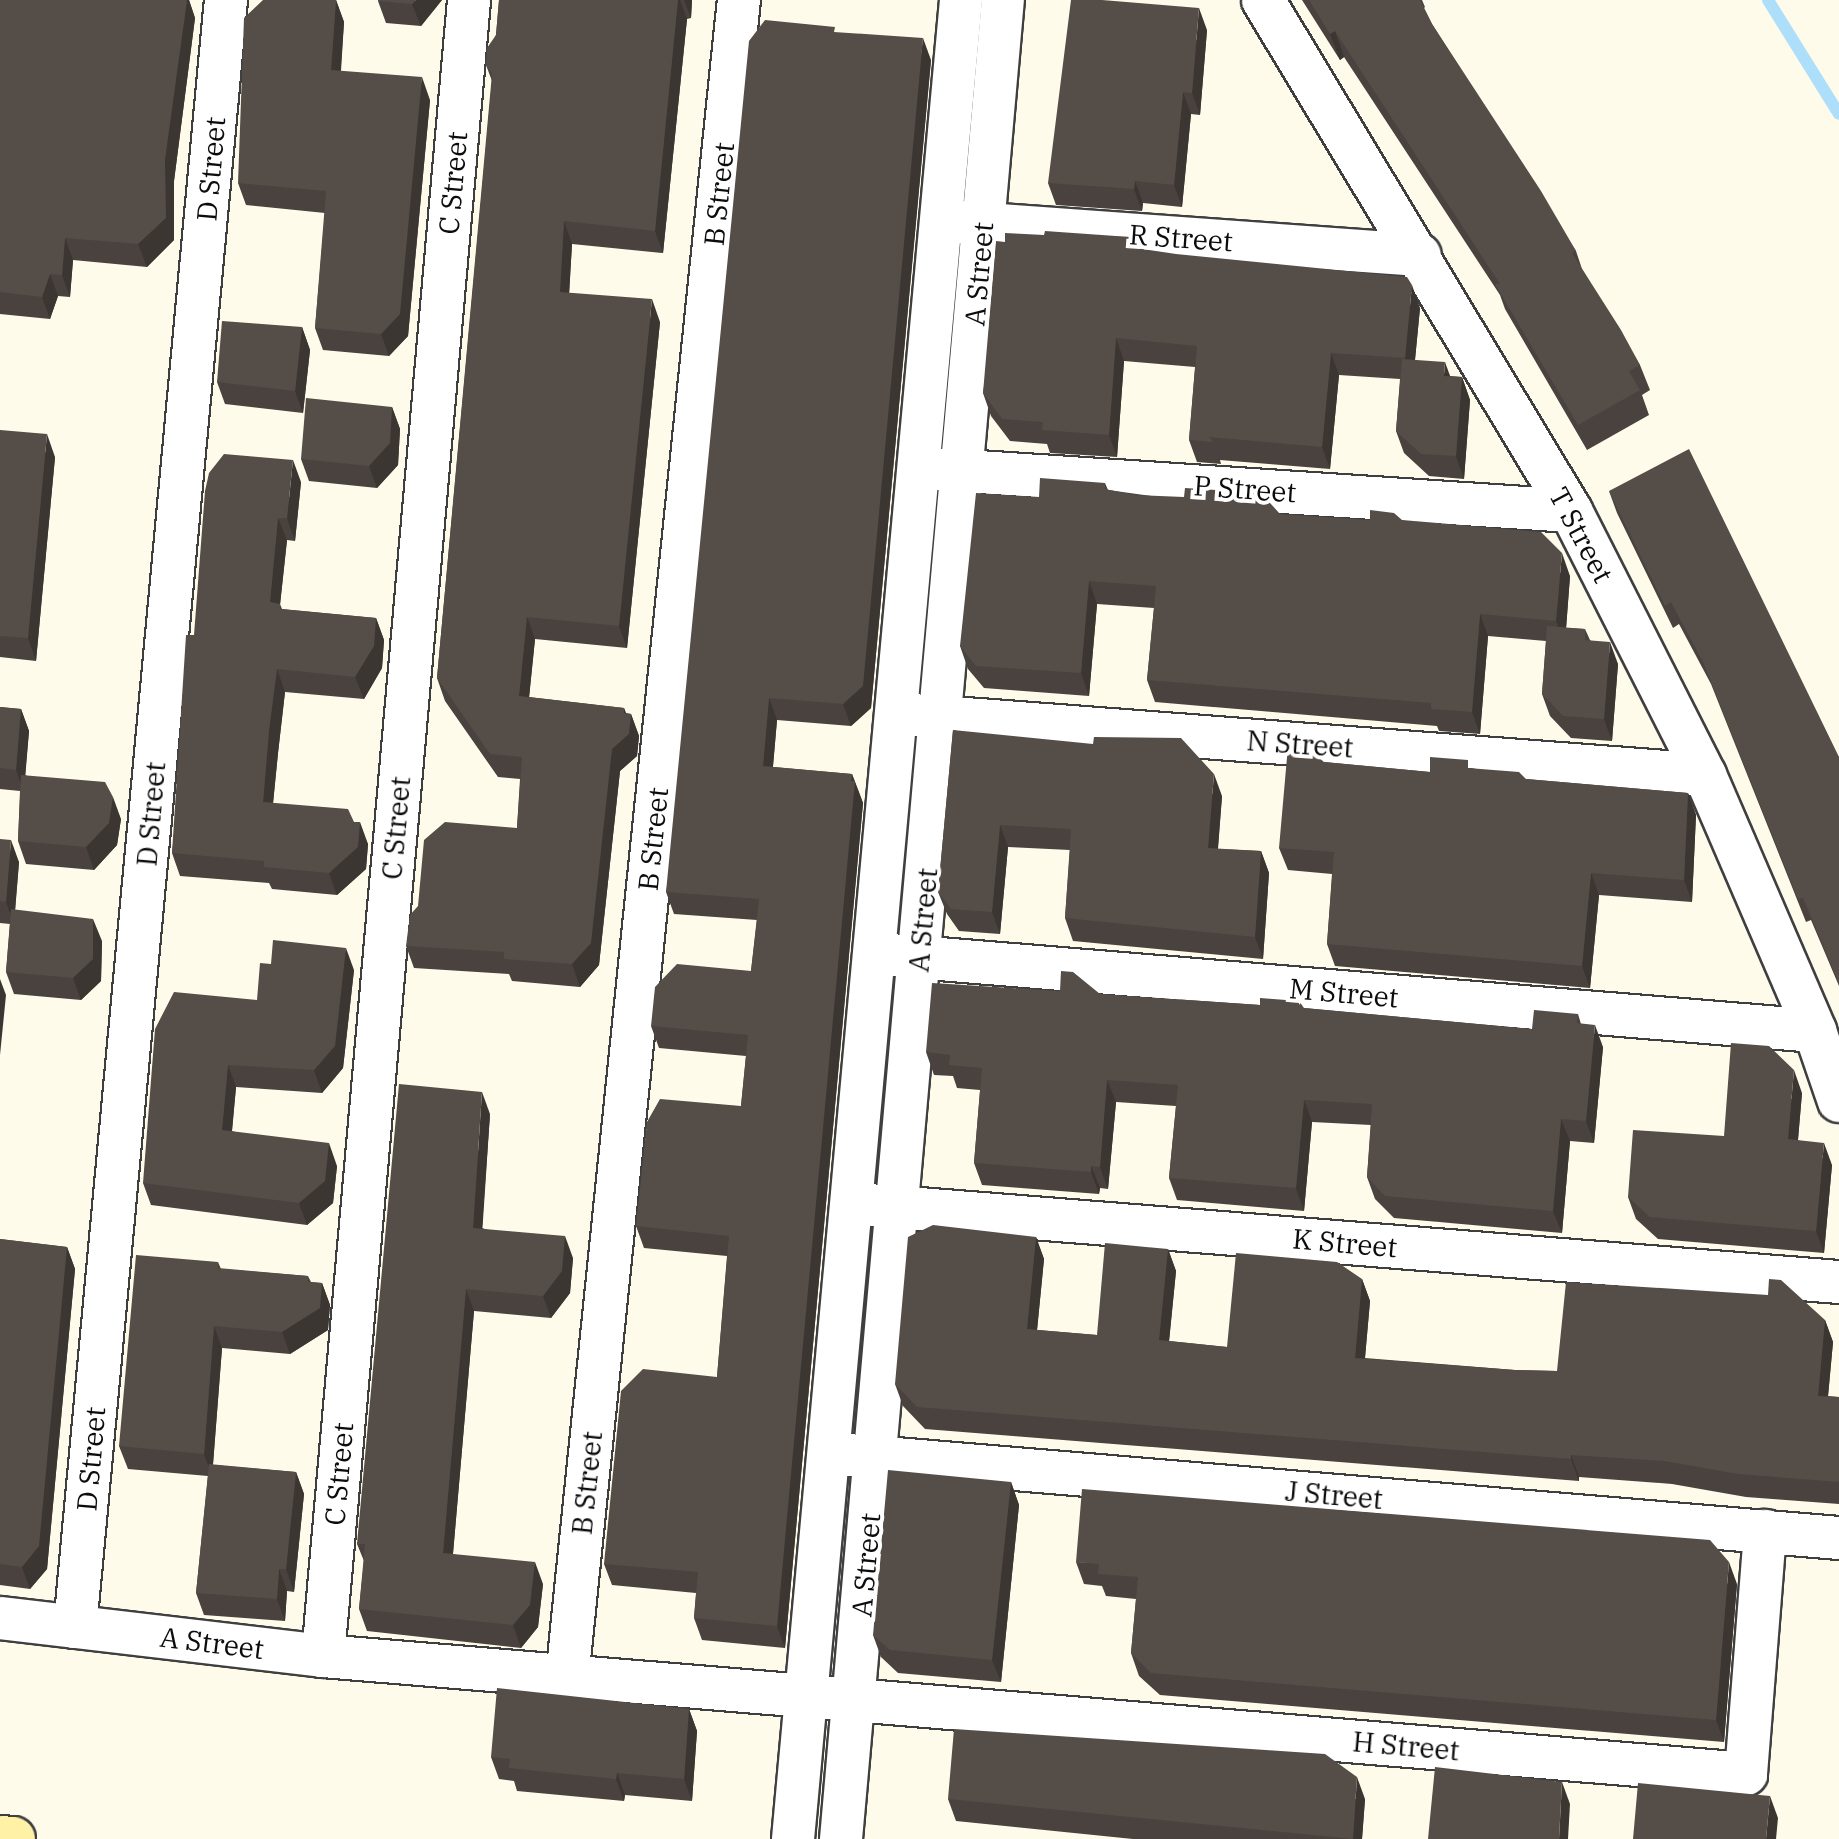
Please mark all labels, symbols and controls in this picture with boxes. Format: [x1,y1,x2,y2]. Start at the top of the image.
street label: D Street [190,115,232,223]
street label: C Street [432,130,474,236]
street label: B Street [697,141,741,247]
street label: R Street [1128,218,1234,258]
street label: A Street [958,221,1000,327]
street label: P Street [1193,469,1297,509]
street label: T Street [1542,481,1620,589]
street label: N Street [1245,724,1355,764]
street label: D Street [130,760,172,868]
street label: C Street [375,775,417,881]
street label: B Street [631,786,675,892]
street label: A Street [902,867,944,973]
street label: M Street [1288,971,1400,1015]
street label: K Street [1291,1222,1399,1264]
street label: D Street [70,1405,112,1513]
street label: C Street [318,1421,360,1527]
street label: B Street [565,1430,609,1536]
street label: J Street [1284,1474,1384,1516]
street label: A Street [845,1512,887,1618]
street label: A Street [158,1620,266,1666]
street label: H Street [1351,1725,1461,1767]

